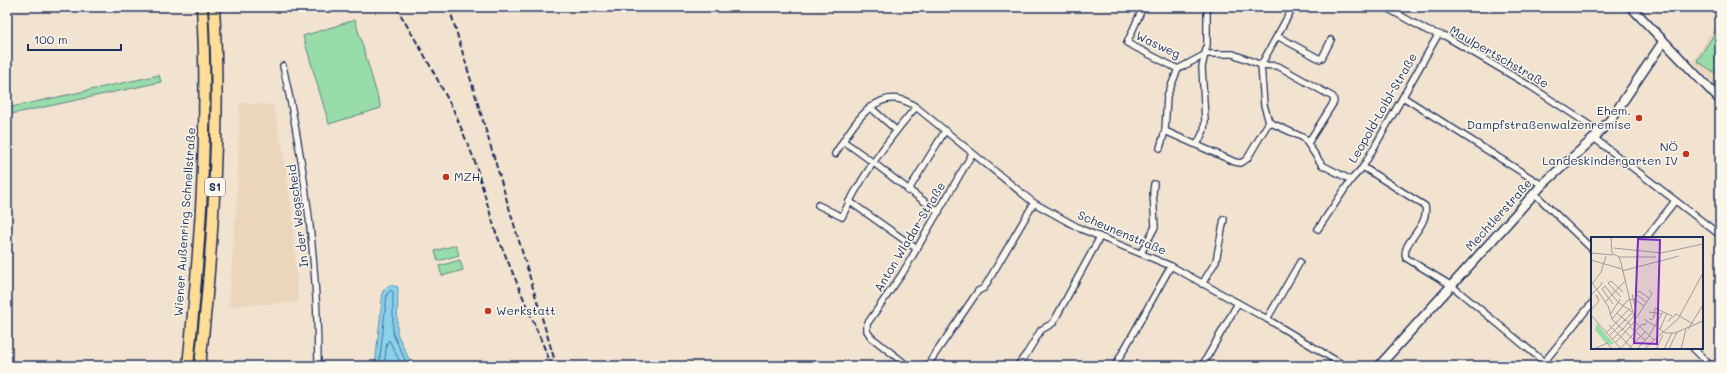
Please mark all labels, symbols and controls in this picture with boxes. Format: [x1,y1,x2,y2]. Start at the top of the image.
street label: Maulpertschstraße [1447,21,1552,91]
scale bar [28,26,121,52]
street label: Wasweg [1133,27,1183,61]
text: 100 m [34,31,68,47]
street label: Leopold-Loibl-Straße [1344,50,1420,165]
place label: Ehem. Dampfstraßenwalzenremise [1467,102,1631,132]
marker: Ehem. Dampfstraßenwalzenremise [1634,113,1644,123]
street label: Wiener Außenring Schnellstraße [169,127,199,317]
place label: NÖ Landeskindergarten IV [1542,138,1678,168]
marker: NÖ Landeskindergarten IV [1681,149,1691,159]
street label: In der Wegscheid [283,163,311,269]
place label: MZH [454,168,480,184]
marker: MZH [441,172,451,182]
street label: Mechtlerstraße [1461,175,1535,254]
road number: S1 [205,178,225,196]
street label: Anton Wladar-Straße [870,179,948,294]
street label: Scheunenstraße [1076,206,1169,258]
inset map [1591,237,1703,349]
place label: Werkstatt [496,302,556,318]
marker: Werkstatt [483,306,493,316]

